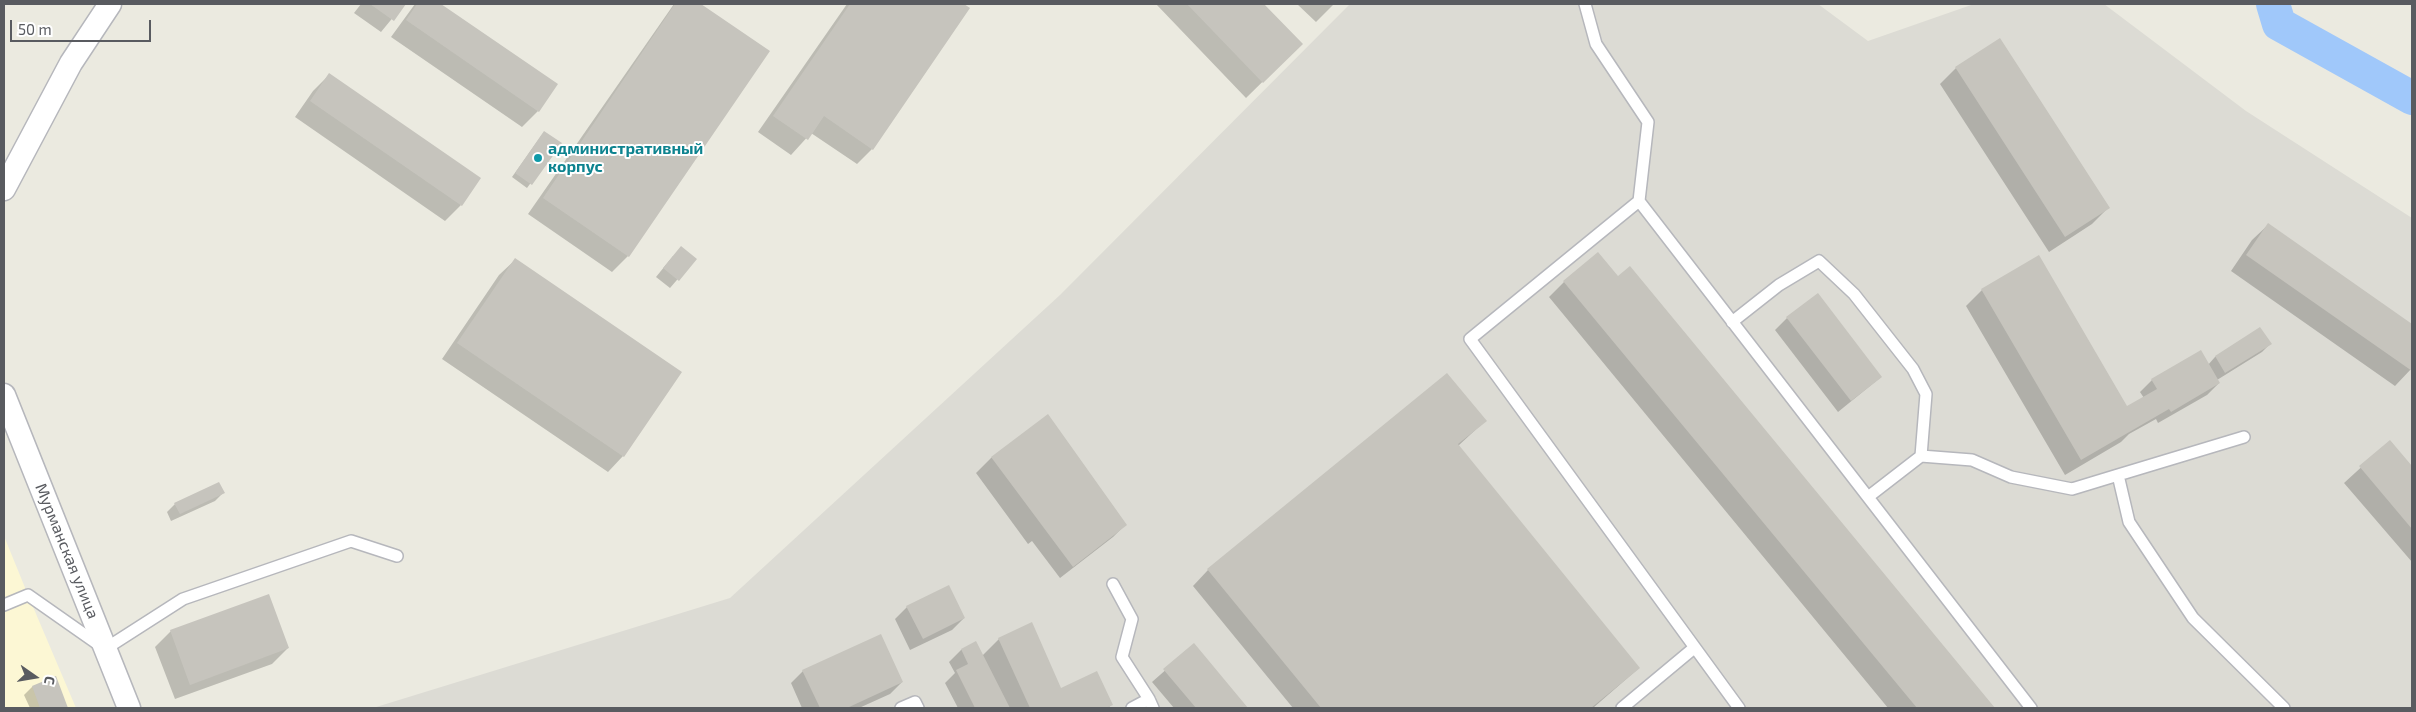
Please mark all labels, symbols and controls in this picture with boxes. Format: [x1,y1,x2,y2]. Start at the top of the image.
scale bar [12,10,154,42]
text: 50 m [18,20,52,38]
place label: административный корпус [548,139,703,177]
marker: административный корпус [532,152,544,164]
street label: Мурманская улица [31,481,103,621]
north arrow [10,652,60,702]
text: С [41,675,59,686]

